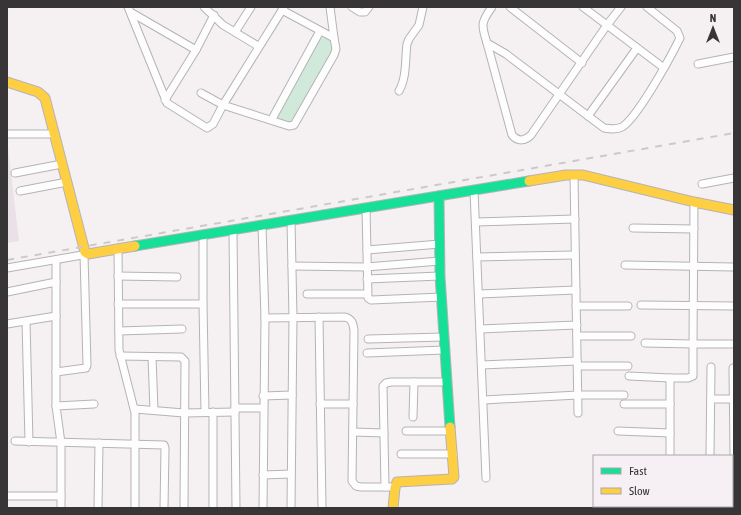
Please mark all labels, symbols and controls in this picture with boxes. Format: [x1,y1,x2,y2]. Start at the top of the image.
north arrow [693,8,733,48]
text: N [710,12,716,24]
legend [593,455,733,507]
text: Fast [629,464,647,478]
text: Slow [629,484,650,498]

